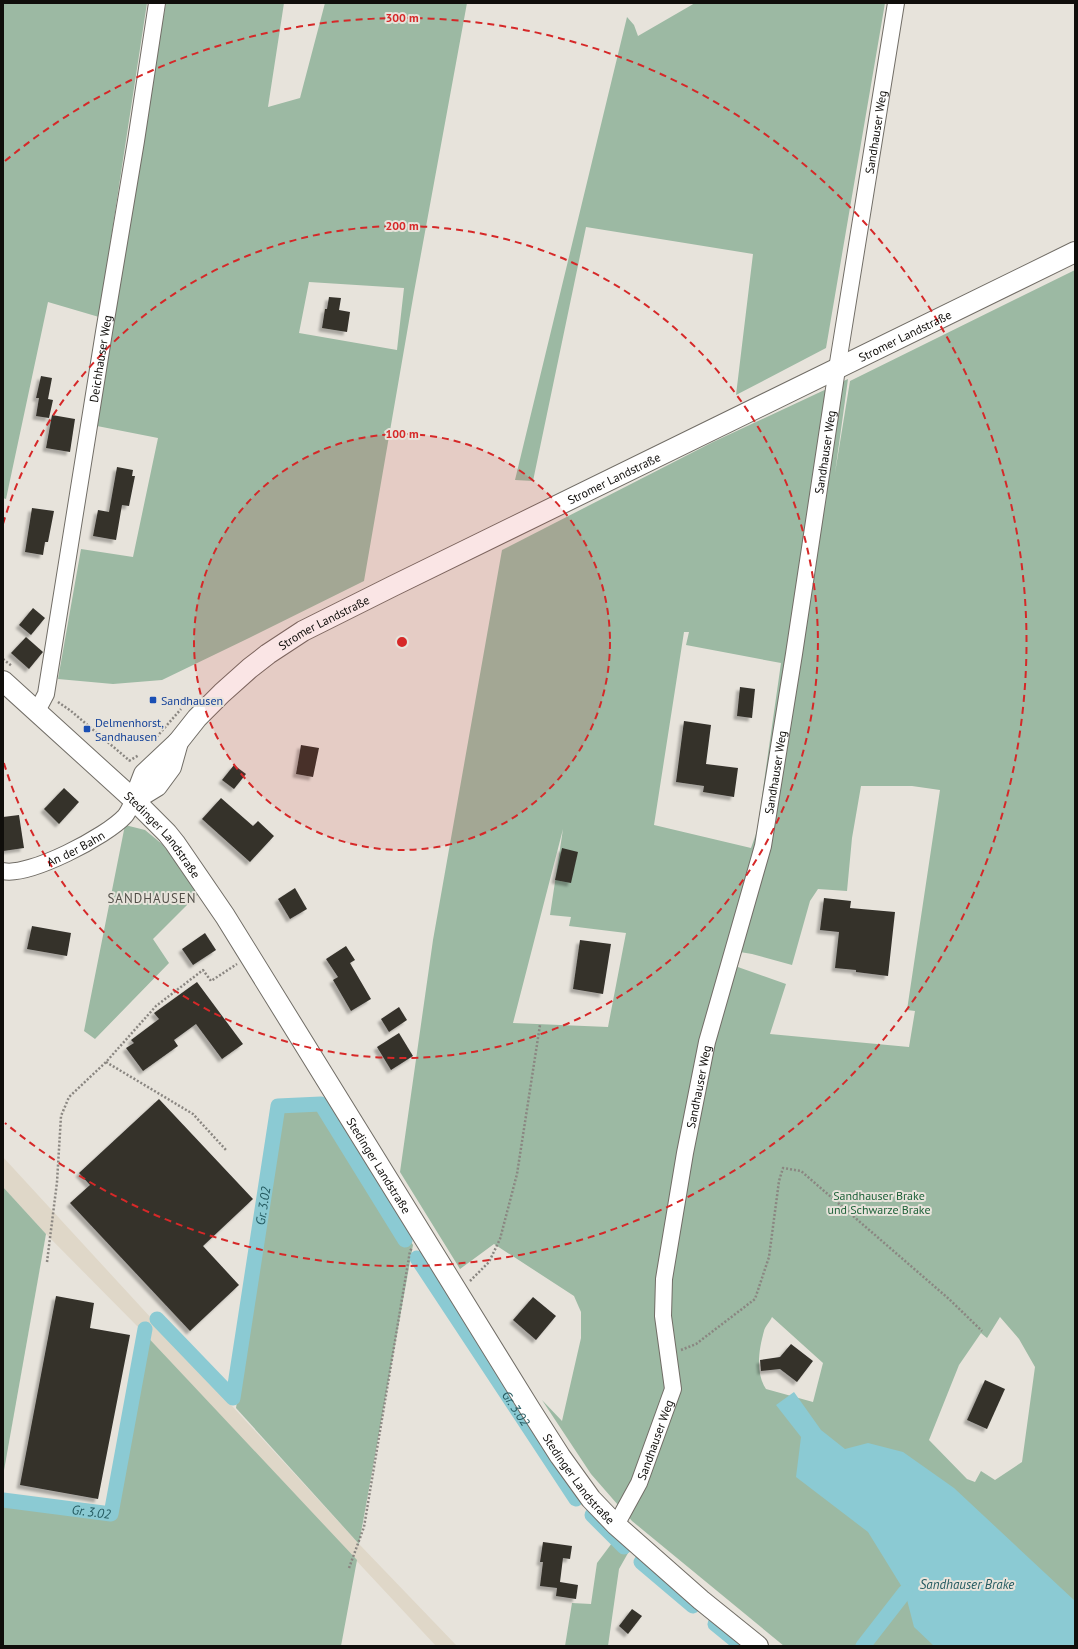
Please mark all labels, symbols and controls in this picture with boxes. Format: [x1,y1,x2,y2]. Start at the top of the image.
text: 300 m [385,10,419,25]
street label: Sandhauser Weg [861,89,889,175]
text: 200 m [385,218,419,233]
street label: Stromer Landstraße [856,306,953,365]
street label: Deichhauser Weg [85,314,114,403]
street label: Sandhauser Weg [811,409,838,495]
text: 100 m [385,426,419,441]
street label: Stromer Landstraße [565,449,662,507]
street label: Stromer Landstraße [275,592,372,653]
centre of rings [395,635,409,649]
place label: Sandhausen [161,693,223,708]
marker: Sandhausen [148,695,158,705]
place label: Delmenhorst, Sandhausen [95,715,164,744]
marker: Delmenhorst, Sandhausen [82,724,92,734]
street label: Sandhauser Weg [761,729,789,815]
street label: Stedinger Landstraße [122,788,204,881]
street label: An der Bahn [44,827,107,869]
district label: SANDHAUSEN [107,890,197,907]
street label: Sandhauser Weg [683,1044,714,1129]
street label: Stedinger Landstraße [344,1115,414,1216]
water label: Gr. 3.02 [251,1185,274,1226]
park label: Sandhauser Brake und Schwarze Brake [827,1188,931,1217]
water label: Gr. 3.02 [498,1387,534,1429]
street label: Sandhauser Weg [633,1397,676,1482]
street label: Stedinger Landstraße [540,1431,618,1527]
water label: Gr. 3.02 [71,1501,112,1522]
water label: Sandhauser Brake [920,1576,1014,1593]

